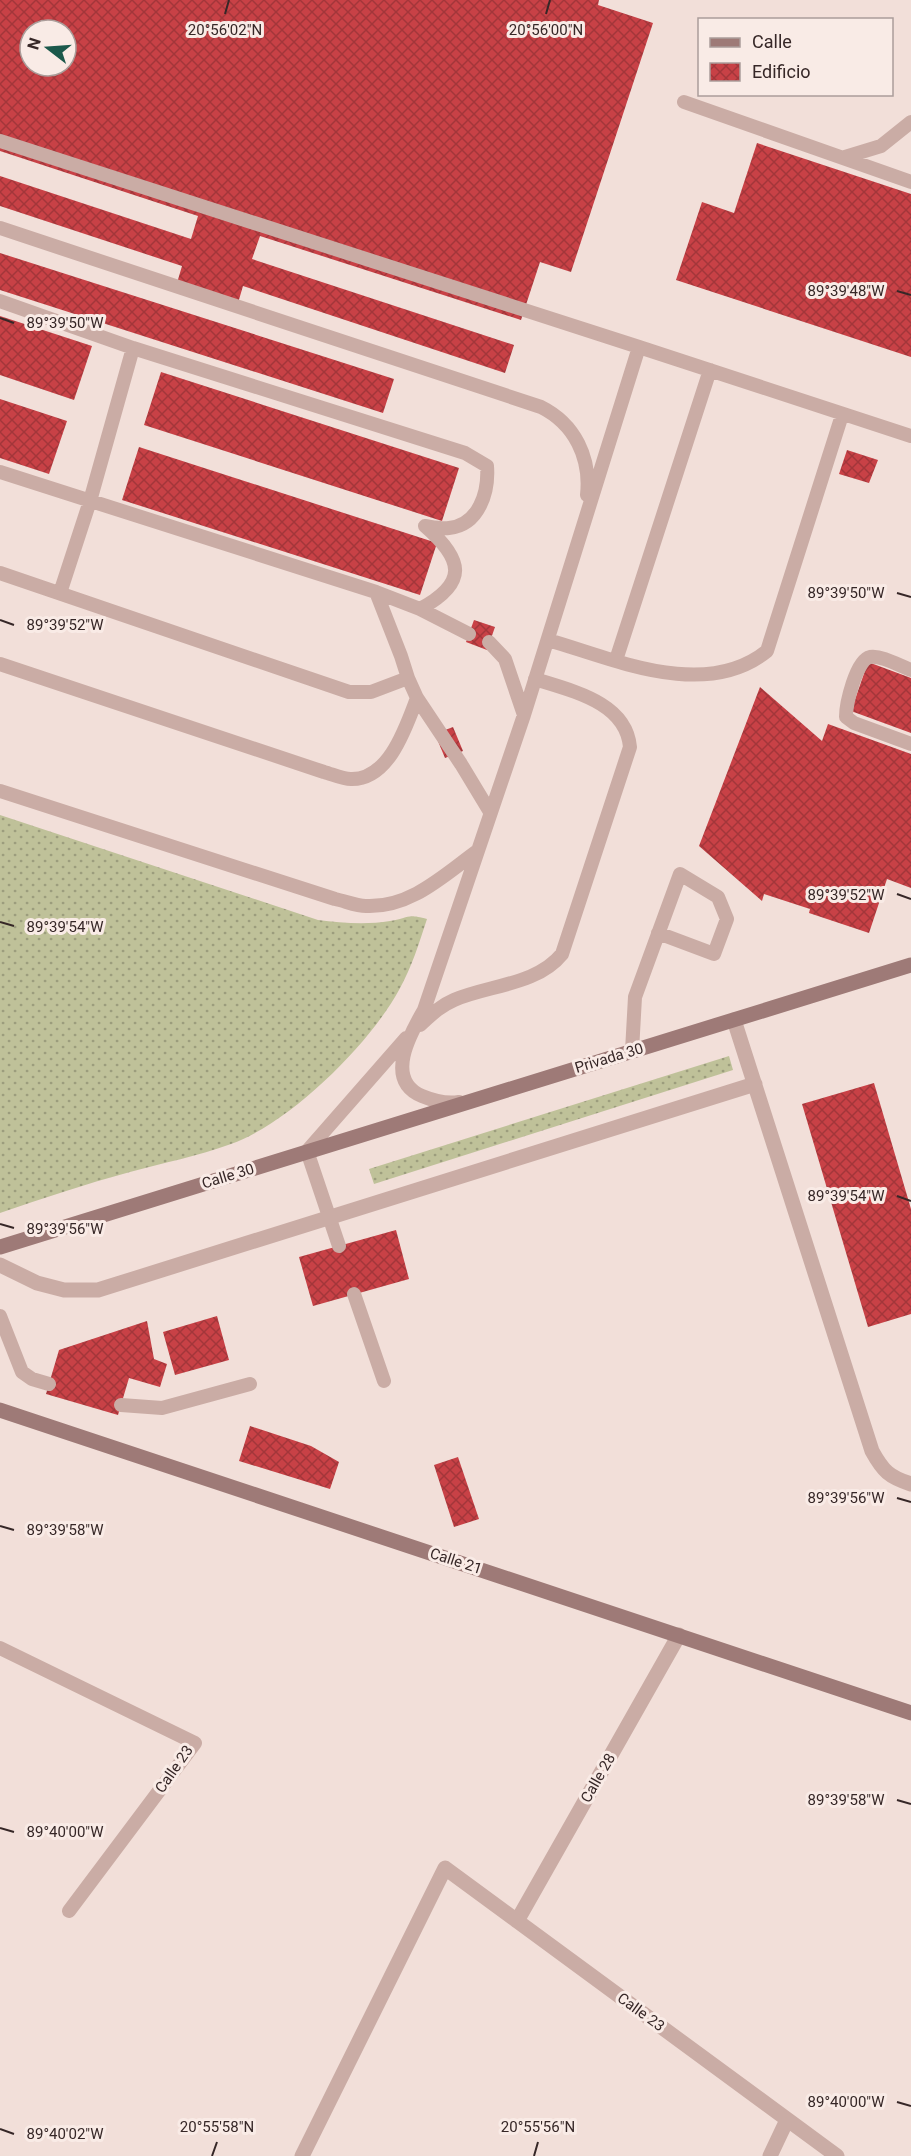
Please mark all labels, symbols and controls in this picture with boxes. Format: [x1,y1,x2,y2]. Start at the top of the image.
north arrow [18,18,78,78]
legend [698,18,893,96]
text: 20°56'02"N [188,21,262,39]
text: 20°56'00"N [509,21,583,39]
text: Calle [752,31,792,52]
text: N [23,36,45,52]
text: Edificio [752,61,811,82]
text: 89°39'48"W [808,282,884,300]
text: 89°39'50"W [27,314,103,332]
text: 89°39'50"W [808,584,884,602]
text: 89°39'52"W [27,616,103,634]
text: 89°39'52"W [808,886,884,904]
text: 89°39'54"W [27,918,103,936]
street label: Privada 30 [573,1039,645,1077]
street label: Calle 30 [200,1160,256,1192]
text: 89°39'54"W [808,1187,884,1205]
text: 89°39'56"W [27,1220,103,1238]
text: 89°39'56"W [808,1489,884,1507]
text: 89°39'58"W [27,1521,103,1539]
street label: Calle 21 [428,1544,484,1578]
street label: Calle 23 [151,1742,197,1796]
street label: Calle 28 [577,1750,619,1806]
text: 89°39'58"W [808,1791,884,1809]
text: 89°40'00"W [27,1823,103,1841]
street label: Calle 23 [614,1989,668,2035]
text: 89°40'00"W [808,2093,884,2111]
text: 20°55'58"N [180,2118,254,2136]
text: 20°55'56"N [501,2118,575,2136]
text: 89°40'02"W [27,2125,103,2143]

